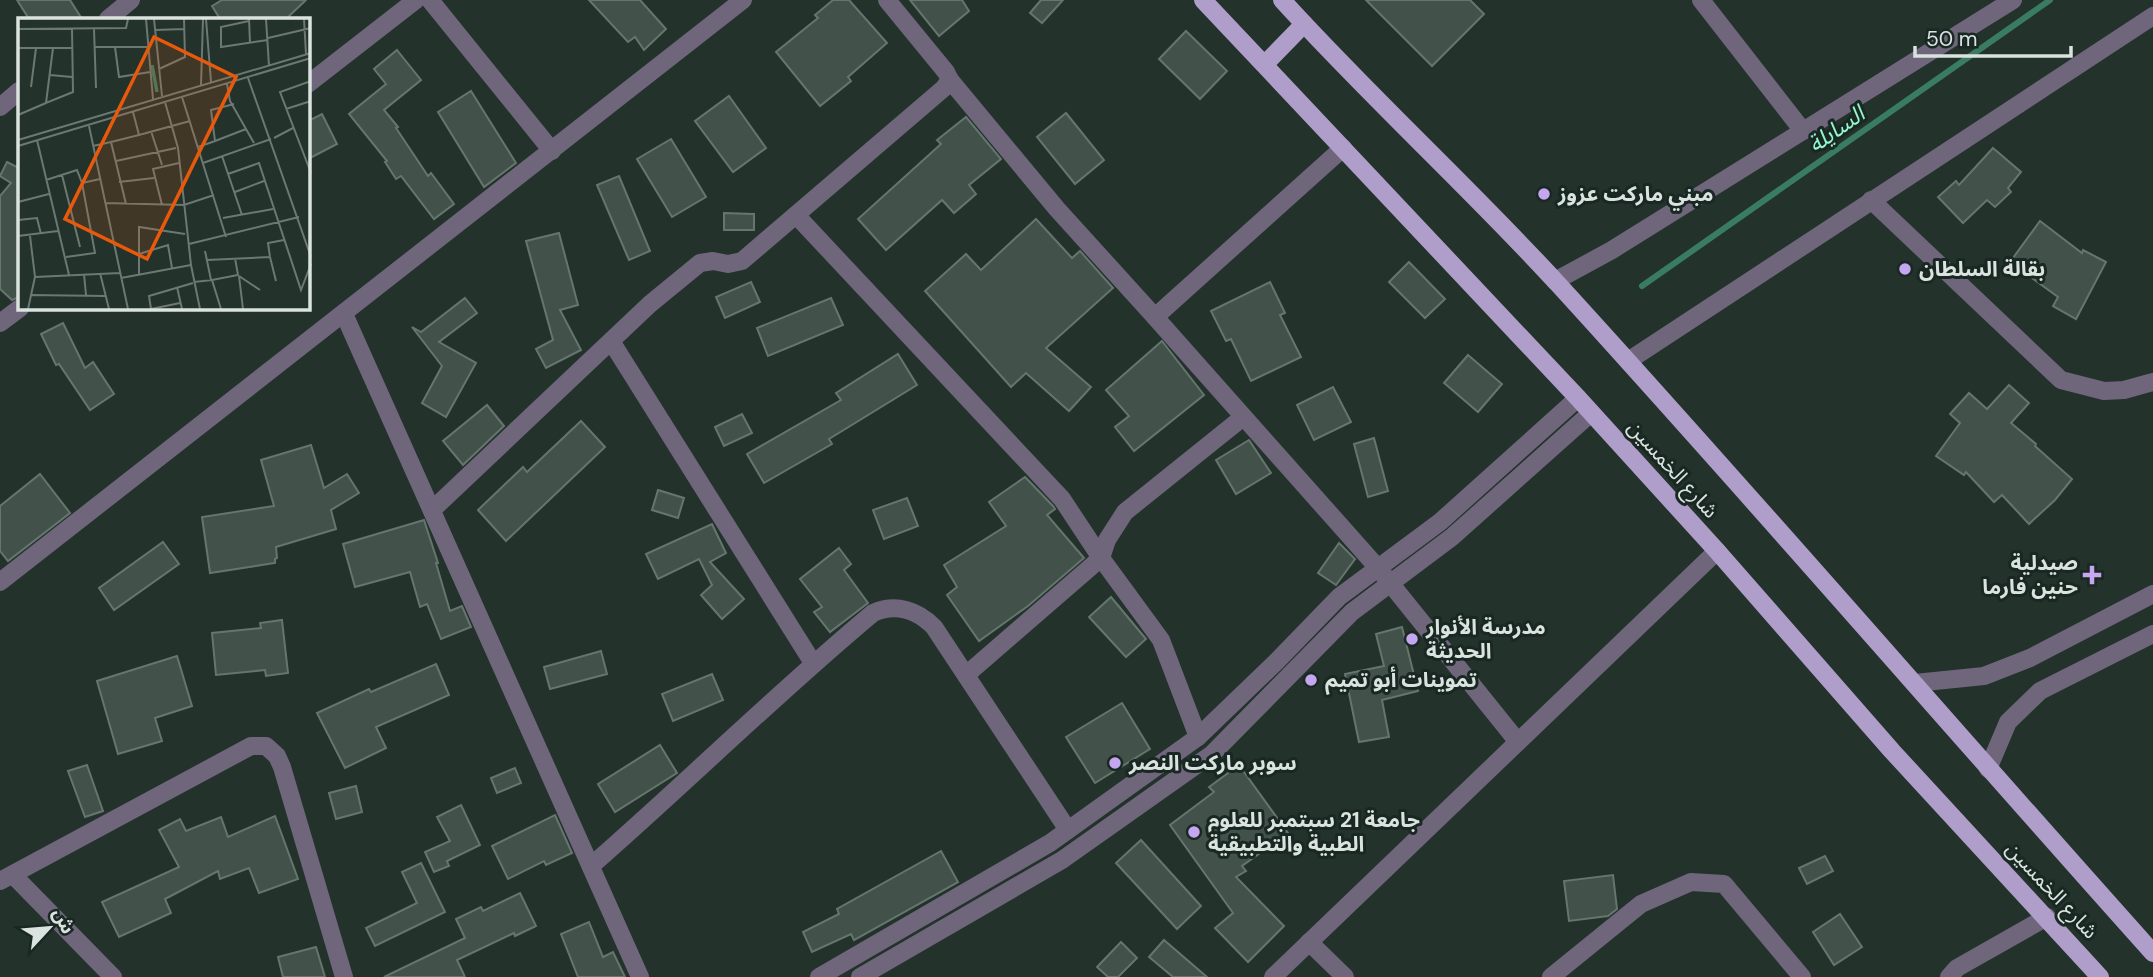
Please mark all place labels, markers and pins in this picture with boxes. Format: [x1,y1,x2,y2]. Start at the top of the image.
place label: مبني ماركت عزوز [1557,180,1713,211]
marker: مبني ماركت عزوز [1536,186,1552,202]
place label: بقالة السلطان [1919,255,2045,283]
marker: بقالة السلطان [1897,261,1913,277]
place label: صيدلية حنين فارما [1982,549,2078,601]
marker: صيدلية حنين فارما [2084,567,2100,583]
place label: مدرسة الأنوار الحديثة [1425,613,1546,665]
marker: مدرسة الأنوار الحديثة [1404,631,1420,647]
place label: تموينات أبو تميم [1325,666,1477,695]
marker: تموينات أبو تميم [1303,672,1319,688]
place label: سوبر ماركت النصر [1128,749,1297,777]
marker: سوبر ماركت النصر [1107,755,1123,771]
place label: جامعة 21 سبتمبر للعلوم الطبية والتطبيقية [1208,806,1420,858]
marker: جامعة 21 سبتمبر للعلوم الطبية والتطبيقية [1186,824,1202,840]

